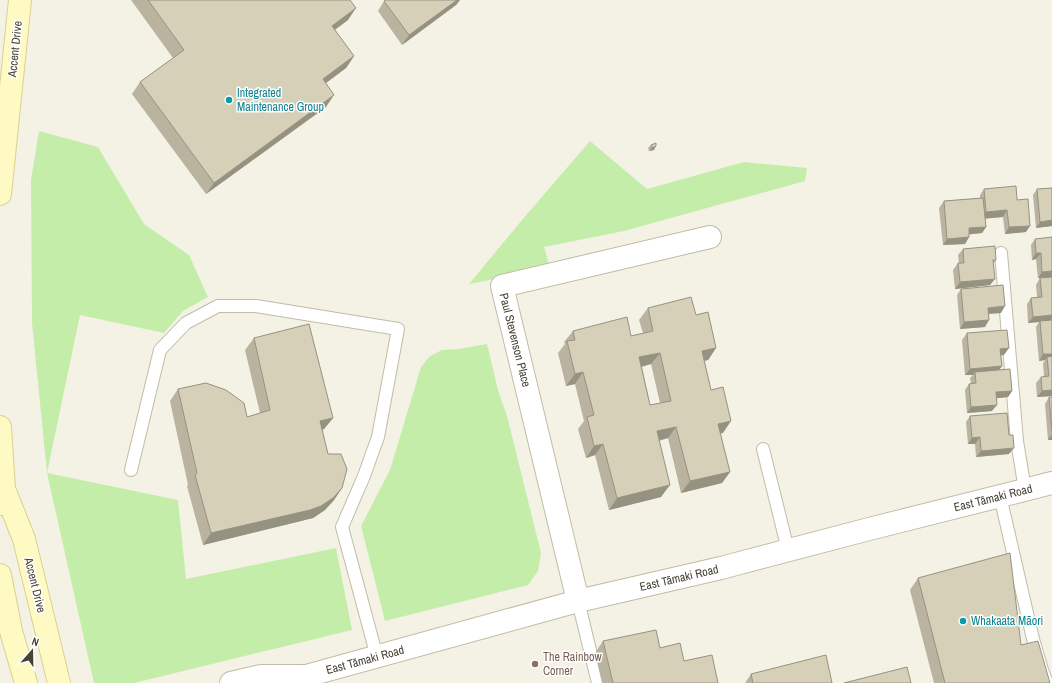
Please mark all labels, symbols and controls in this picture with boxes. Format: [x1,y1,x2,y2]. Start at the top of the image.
street label: Accent Drive [4,20,26,79]
place label: Integrated Maintenance Group [237,85,324,115]
marker: Integrated Maintenance Group [224,95,234,105]
street label: Paul Stevenson Place [496,291,534,389]
street label: East Tāmaki Road [952,481,1034,515]
street label: Accent Drive [20,555,50,614]
street label: East Tāmaki Road [638,561,720,595]
place label: Whakaata Māori [971,613,1043,629]
marker: Whakaata Māori [958,616,968,626]
north arrow [12,631,52,671]
text: N [30,634,41,649]
street label: East Tāmaki Road [324,642,406,678]
place label: The Rainbow Corner [543,649,602,679]
marker: The Rainbow Corner [530,659,540,669]

